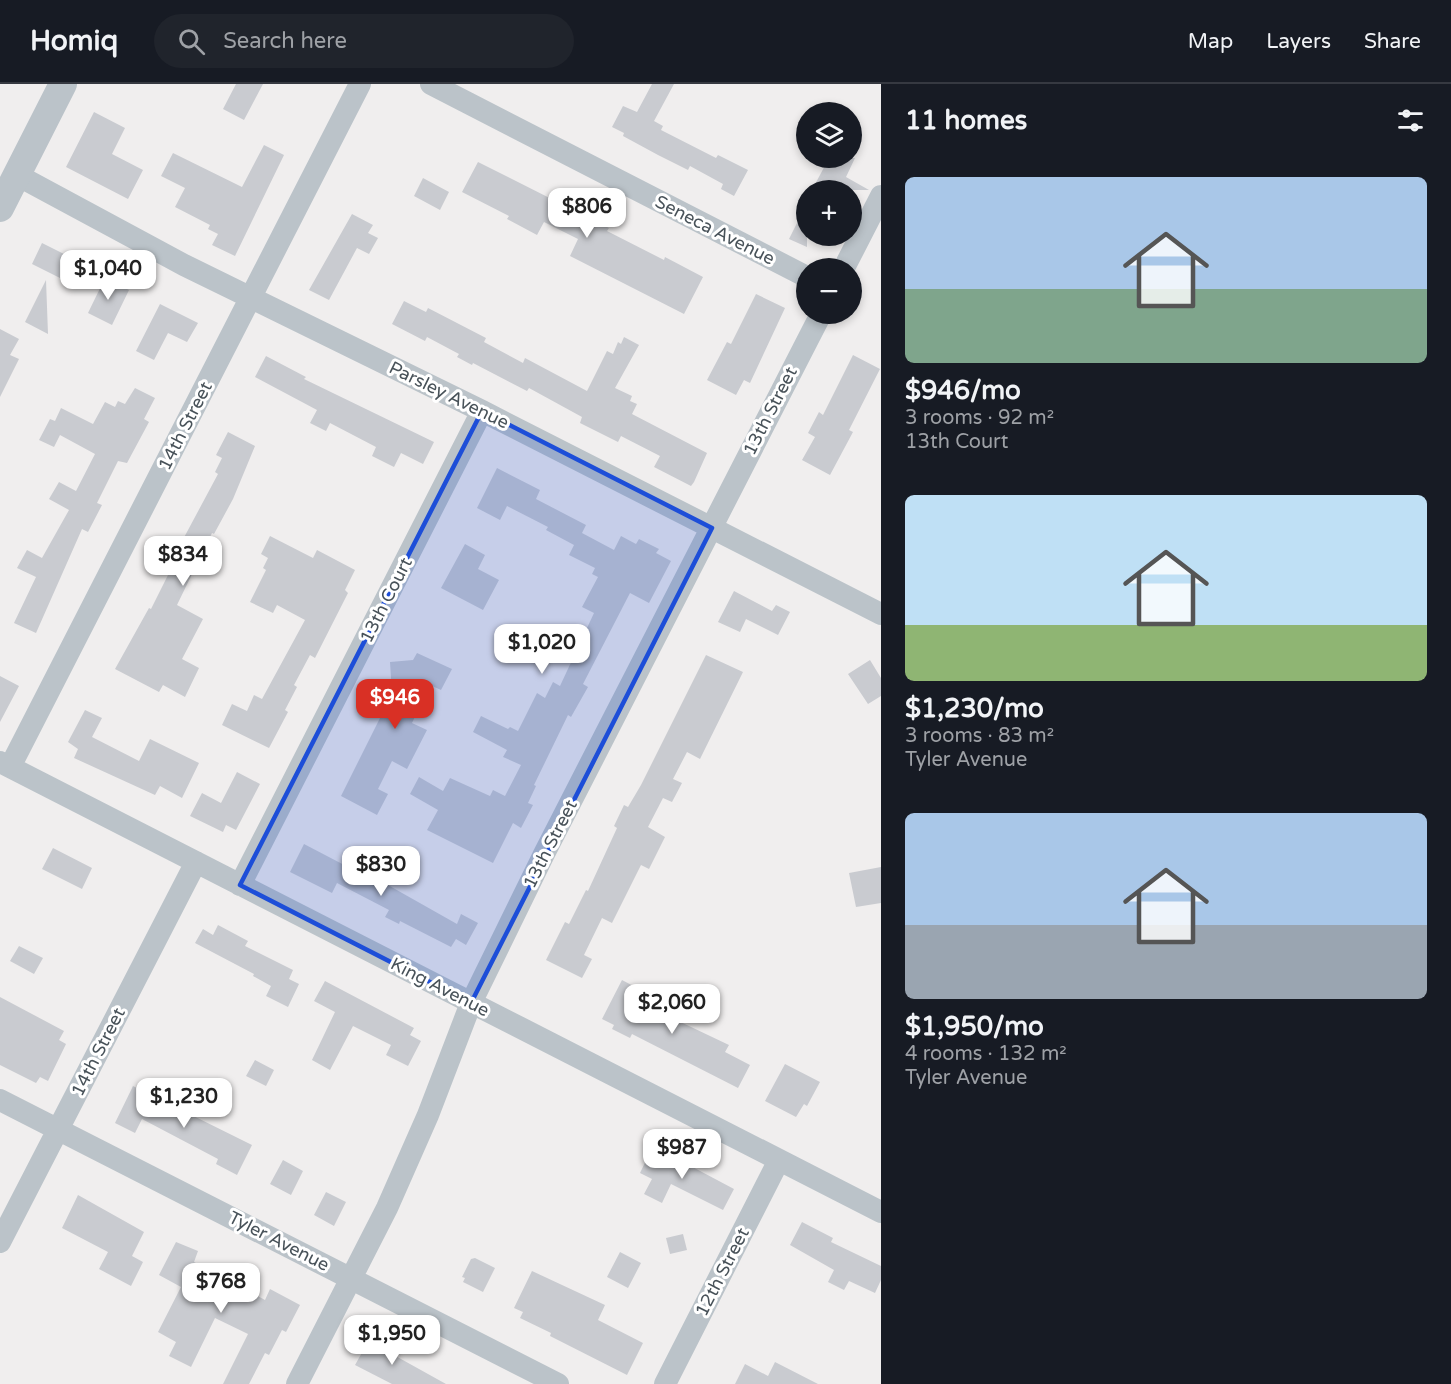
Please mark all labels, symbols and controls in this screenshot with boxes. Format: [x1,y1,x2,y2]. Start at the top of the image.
search box [154,14,574,68]
text: Homiq [30,24,118,58]
icon: search [175,25,208,58]
text: Search here [223,28,347,54]
text: Map [1188,29,1233,54]
text: Layers [1266,29,1331,54]
text: Share [1364,29,1421,54]
map controls [796,102,862,324]
button: layers [796,102,862,168]
icon: filters [1394,104,1427,137]
text: 11 homes [905,105,1027,136]
button: + [796,180,862,246]
pin: $806 [551,188,623,239]
street label: Seneca Avenue [652,190,778,270]
text: $806 [562,195,612,219]
icon: home [1112,216,1220,324]
pin: $1,040 [59,250,157,301]
text: $1,040 [74,257,142,281]
button: − [796,258,862,324]
street label: Parsley Avenue [385,356,513,434]
street label: 13th Street [738,363,802,459]
text: $946/mo [905,375,1021,406]
street label: 14th Street [153,378,217,474]
text: 3 rooms · 92 m² [905,406,1054,430]
text: 13th Court [905,430,1008,454]
icon: home [1112,534,1220,642]
pin: $834 [147,536,219,587]
text: $834 [158,543,208,567]
street label: 13th Court [355,553,417,646]
pin: $1,020 [493,624,591,675]
text: $1,020 [508,631,576,655]
pin: $946 [359,679,431,730]
text: $946 [370,686,420,710]
text: $1,230/mo [905,693,1044,724]
text: 3 rooms · 83 m² [905,724,1054,748]
text: Tyler Avenue [905,748,1027,772]
street label: 13th Street [518,796,582,892]
pin: $830 [345,846,417,897]
icon: home [1112,852,1220,960]
text: $830 [356,853,406,877]
street label: King Avenue [387,953,493,1021]
pin: $2,060 [623,984,721,1035]
text: $2,060 [638,991,706,1015]
street label: 14th Street [66,1004,130,1100]
text: $1,950/mo [905,1011,1044,1042]
text: 4 rooms · 132 m² [905,1042,1067,1066]
text: Tyler Avenue [905,1066,1027,1090]
pin: $1,230 [135,1078,233,1129]
text: $1,230 [150,1085,218,1109]
pin: $987 [646,1129,718,1180]
text: $987 [657,1136,707,1160]
street label: Tyler Avenue [225,1206,333,1276]
street label: 12th Street [690,1224,754,1320]
pin: $768 [185,1263,257,1314]
text: $768 [196,1270,246,1294]
pin: $1,950 [343,1315,441,1366]
text: $1,950 [358,1322,426,1346]

